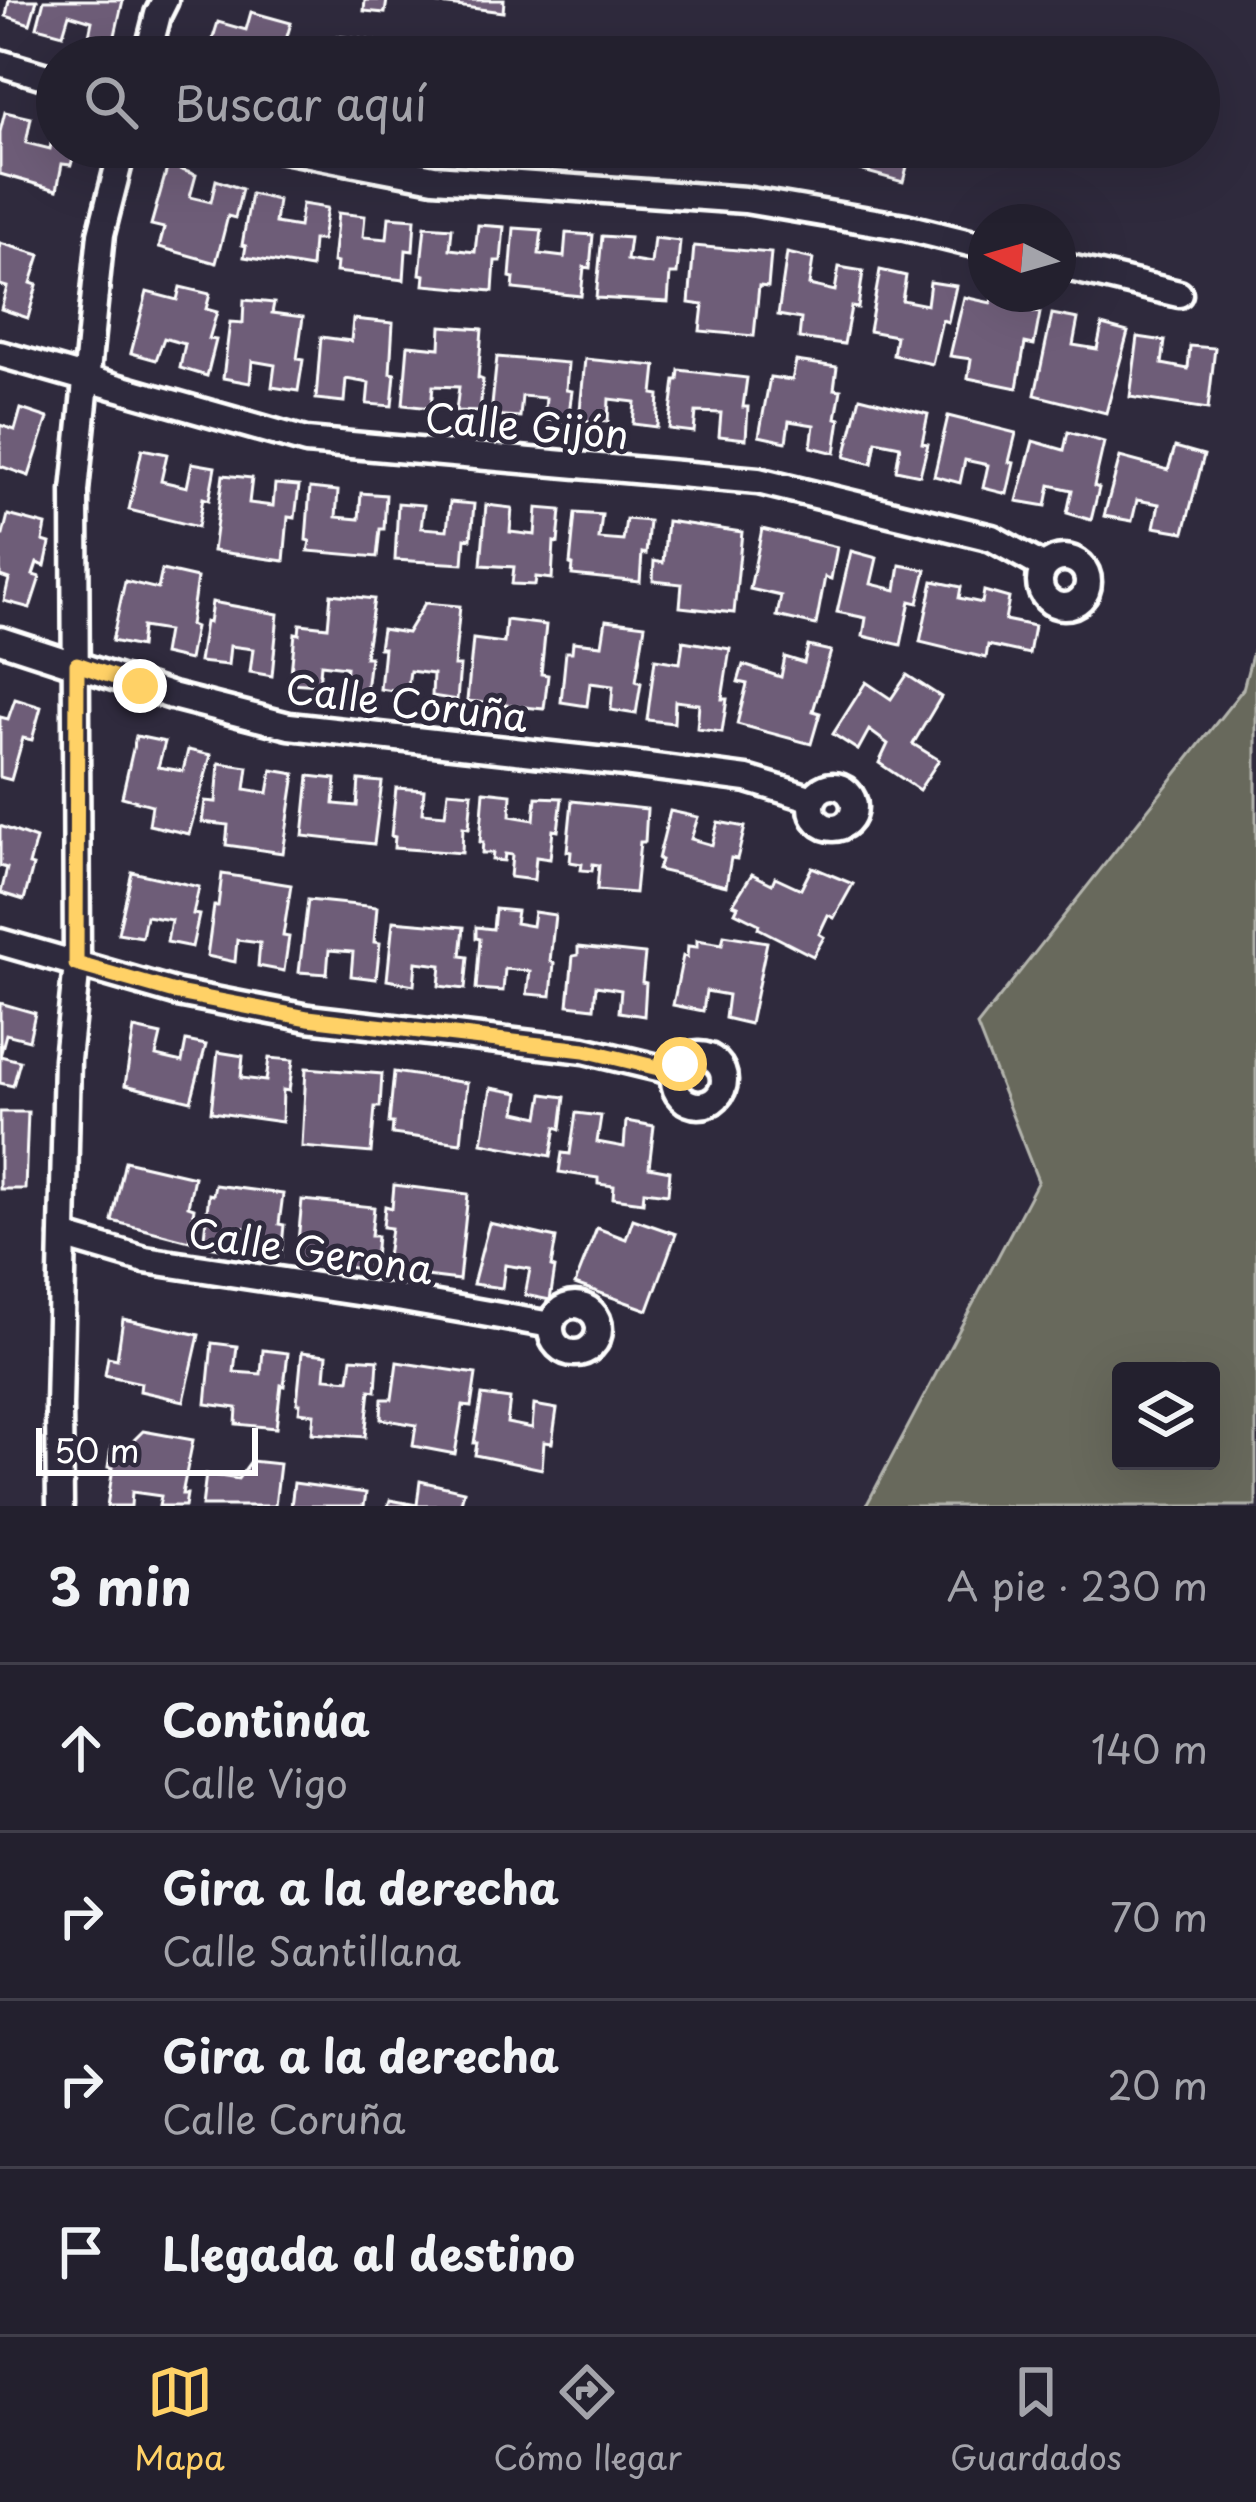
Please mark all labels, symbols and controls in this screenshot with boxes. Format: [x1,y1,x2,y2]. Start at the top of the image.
search box [36,36,1220,168]
text: Buscar aquí [174,68,427,136]
icon: search [78,69,144,135]
north arrow [968,204,1076,312]
street label: Calle Gijón [423,386,631,462]
street label: Calle Coruña [283,657,532,745]
route end [113,659,167,713]
route start [653,1037,707,1091]
street label: Calle Gerona [184,1201,438,1298]
map controls [1112,1362,1220,1470]
button: layers [1112,1362,1220,1470]
scale bar [36,1422,258,1475]
text: 50 m [54,1424,140,1474]
text: 3 min [48,1546,192,1623]
text: A pie · 230 m [947,1555,1208,1614]
text: Continúa [162,1684,370,1752]
icon: ahead [48,1715,114,1781]
text: 140 m [1091,1718,1208,1777]
text: Calle Vigo [162,1752,348,1811]
text: Gira a la derecha [162,1852,559,1920]
icon: right [48,1883,114,1949]
text: 70 m [1110,1886,1208,1945]
text: Calle Santillana [162,1920,461,1979]
text: Gira a la derecha [162,2020,559,2088]
icon: right [48,2051,114,2117]
text: 20 m [1107,2054,1208,2113]
text: Calle Coruña [162,2088,406,2147]
text: Llegada al destino [162,2218,575,2286]
icon: arrive [48,2219,114,2285]
tab: Mapa [134,2359,225,2481]
tab: Cómo llegar [493,2359,682,2481]
tab: Guardados [950,2359,1122,2481]

